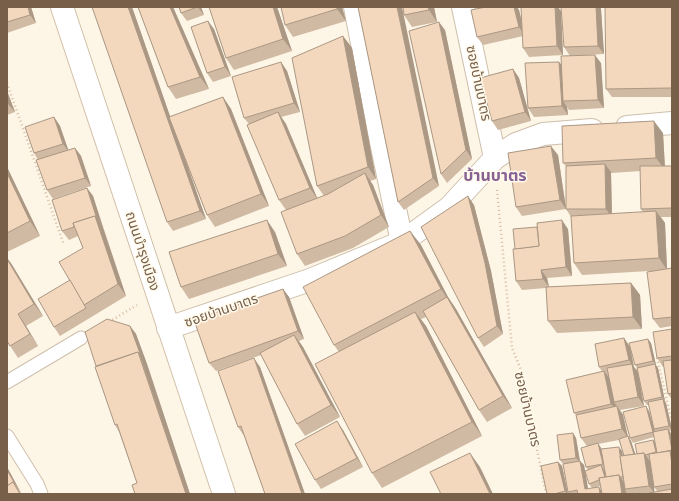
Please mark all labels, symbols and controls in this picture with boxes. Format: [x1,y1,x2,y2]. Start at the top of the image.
street label: ซอยบ้านบาตร [462,44,495,123]
district label: บ้านบาตร [463,166,527,185]
street label: ถนนบำรุงเมือง [122,209,163,293]
street label: ซอยบ้านบาตร [182,290,260,331]
street label: ซอยบ้านบาตร [511,370,544,449]

